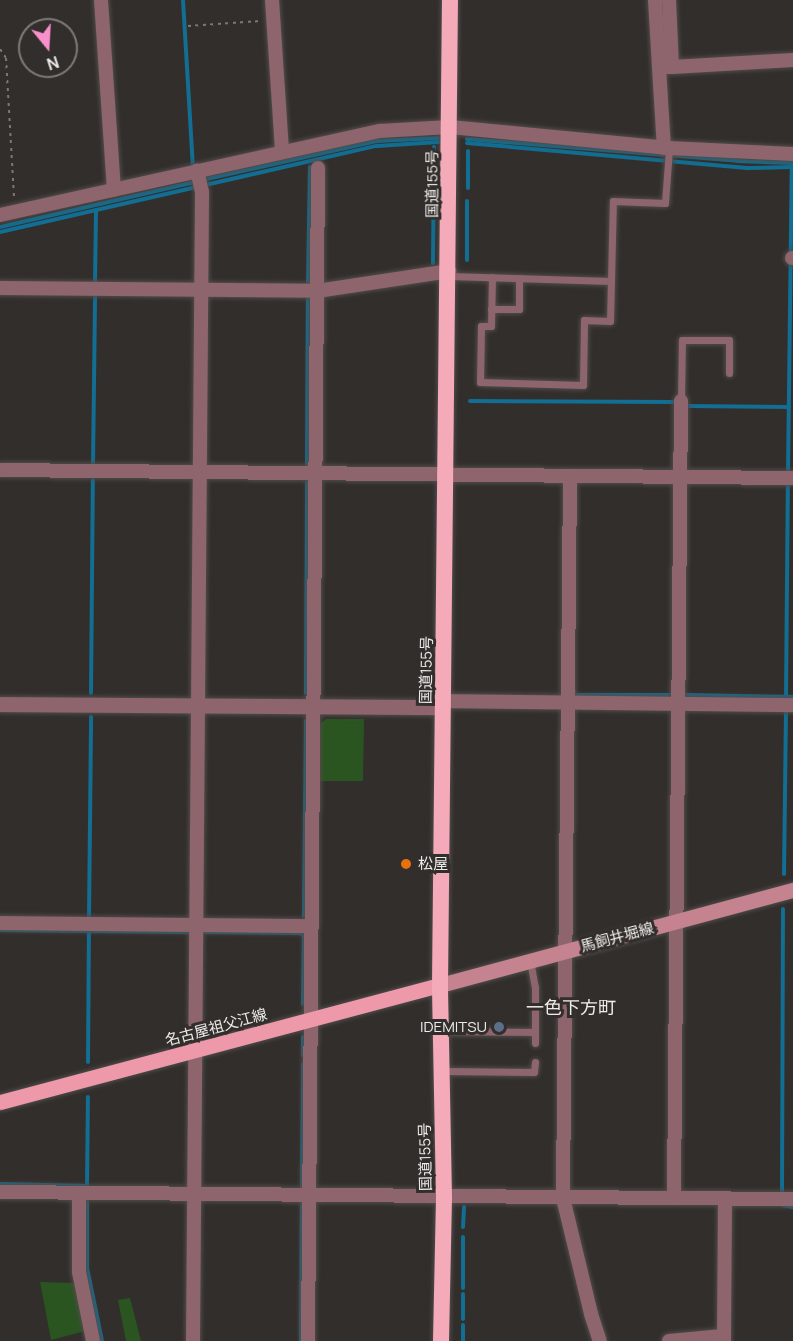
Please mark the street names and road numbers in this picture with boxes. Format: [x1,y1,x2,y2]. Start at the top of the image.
street label: 国道155号 [423,150,441,218]
street label: 国道155号 [416,636,436,704]
street label: 馬飼井堀線 [578,919,656,955]
street label: 名古屋祖父江線 [163,1005,269,1049]
street label: 国道155号 [415,1123,435,1191]

